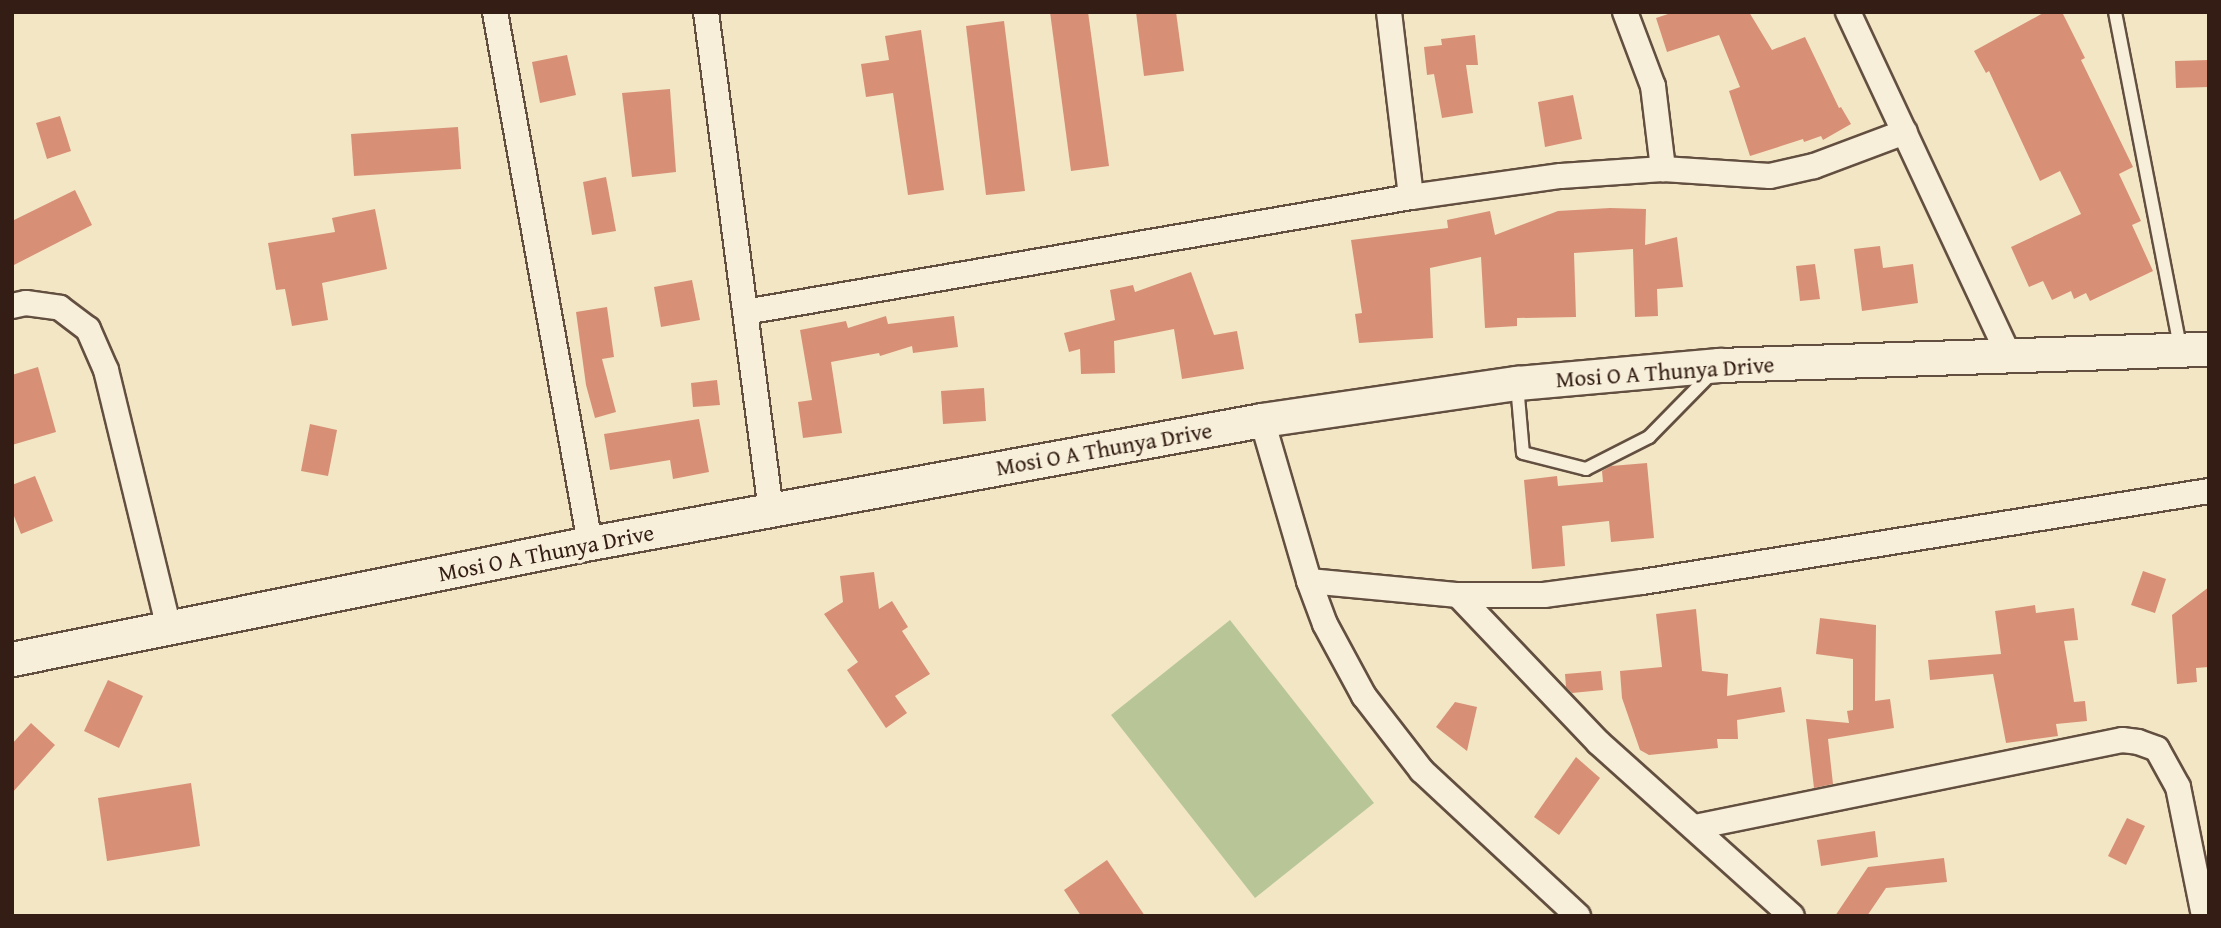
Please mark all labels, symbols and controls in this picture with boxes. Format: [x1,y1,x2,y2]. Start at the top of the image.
street label: Mosi O A Thunya Drive [1555,351,1775,393]
street label: Mosi O A Thunya Drive [994,416,1214,482]
street label: Mosi O A Thunya Drive [436,519,656,587]

